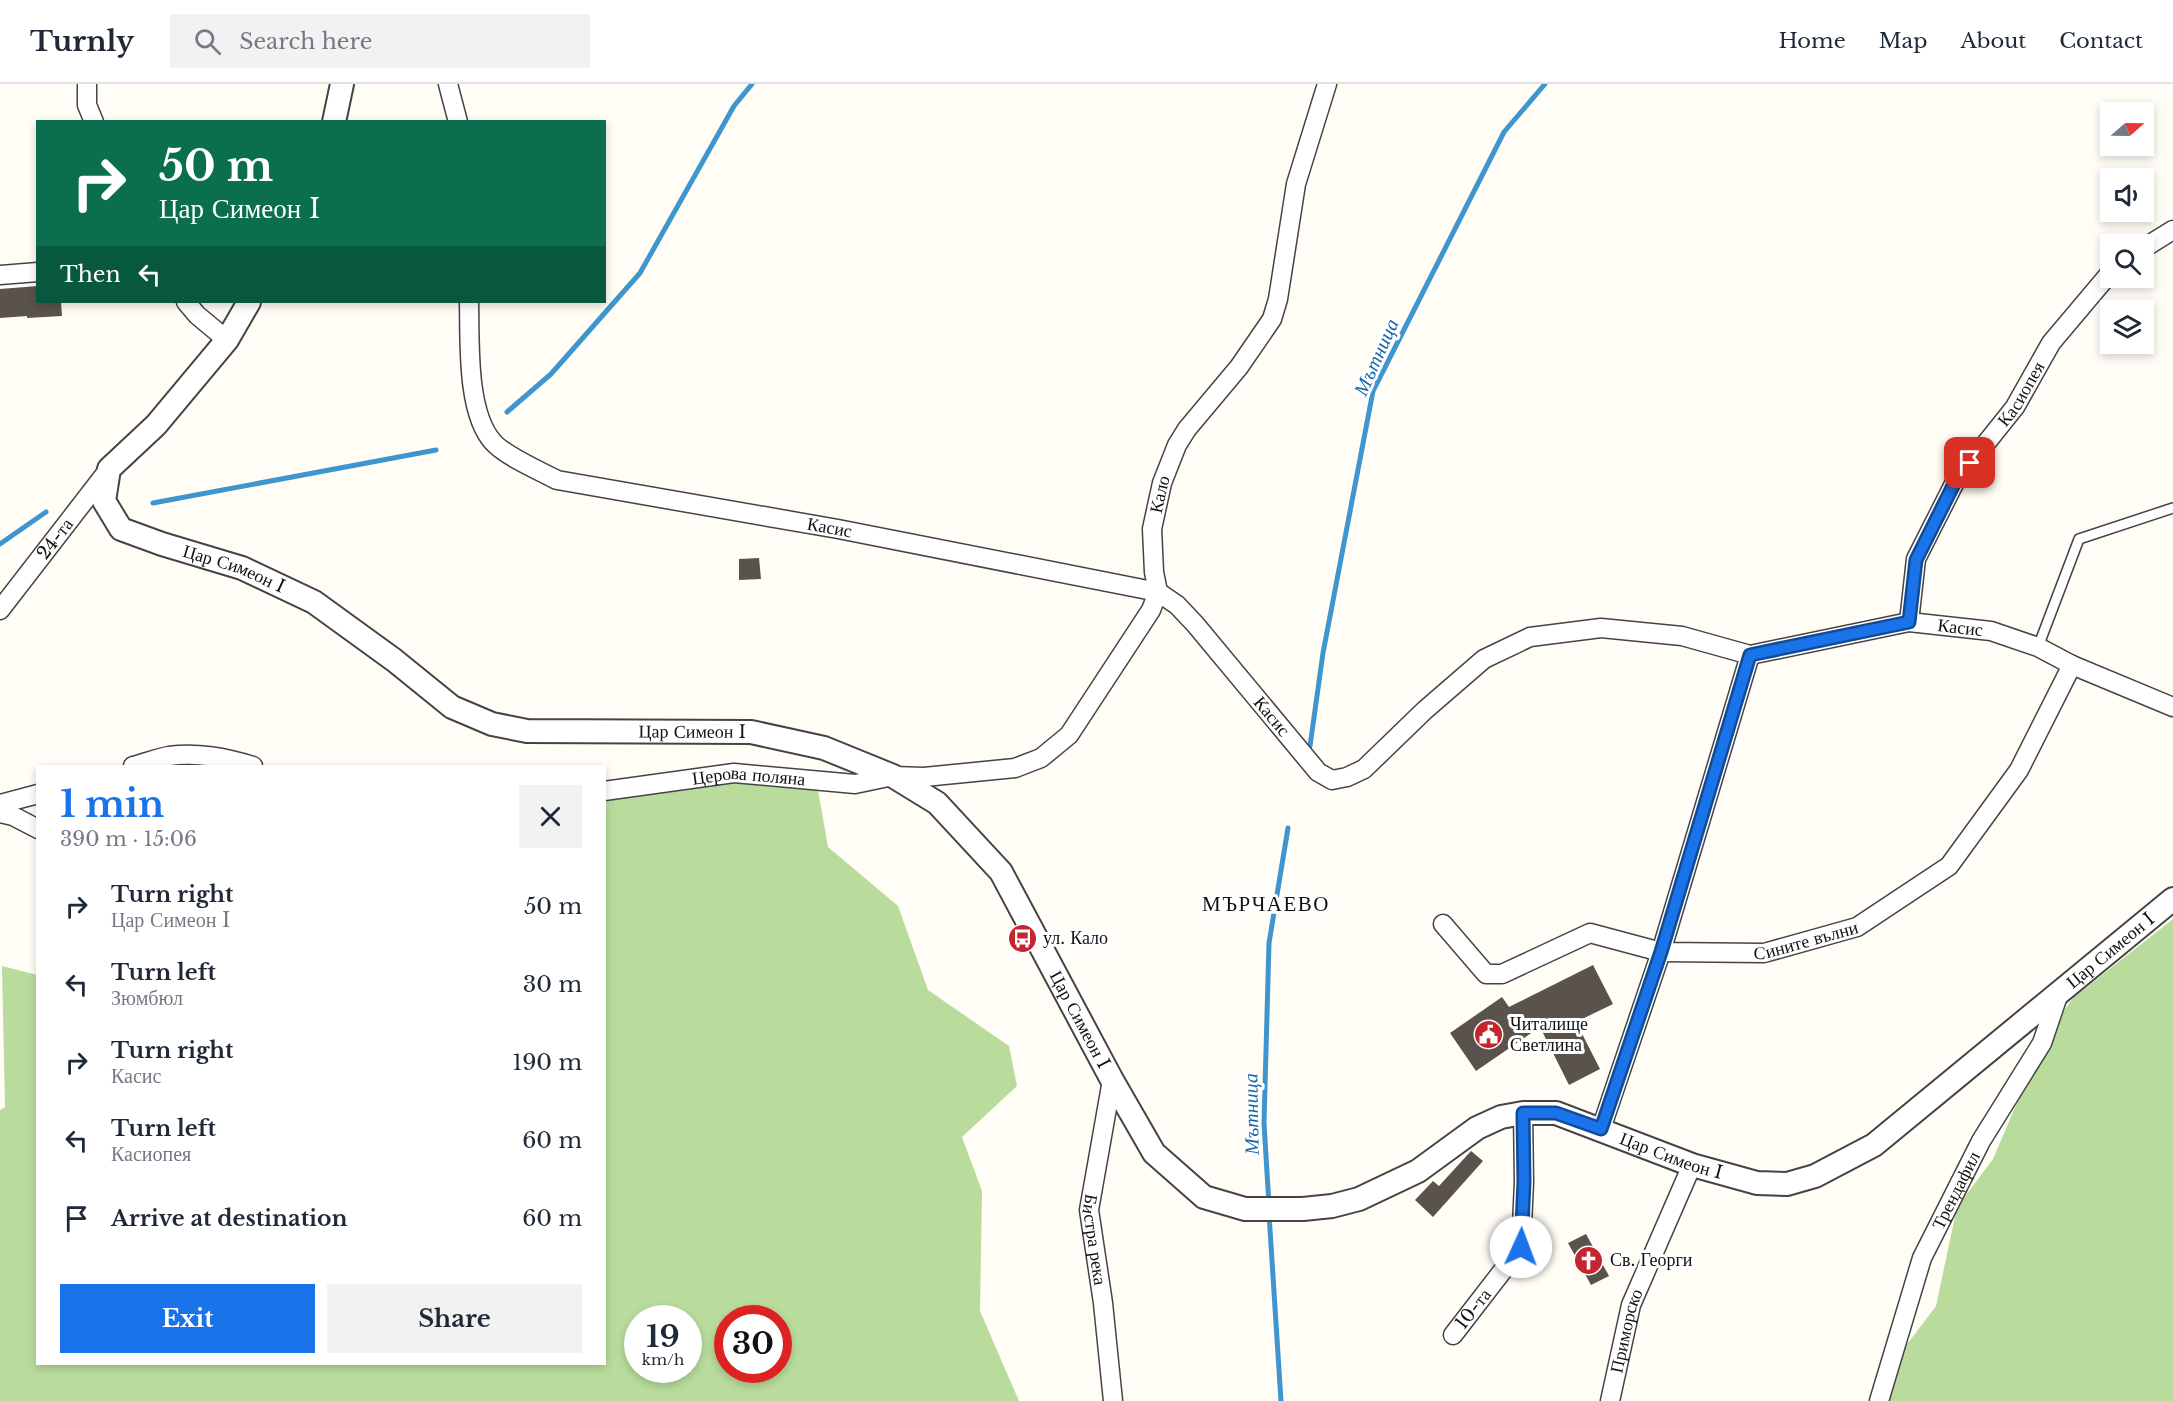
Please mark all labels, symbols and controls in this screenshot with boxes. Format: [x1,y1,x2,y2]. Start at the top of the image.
search box [170,14,590,68]
text: Turnly [30,24,134,59]
icon: search [191,25,224,58]
text: Search here [239,28,372,55]
text: Home [1779,28,1846,54]
text: Map [1879,28,1927,54]
text: About [1960,28,2026,54]
text: Contact [2059,28,2143,54]
north arrow [2100,102,2154,156]
map controls [2100,102,2154,354]
text: 50 m [159,140,273,192]
icon: right [60,144,138,222]
button: sound [2100,168,2154,222]
text: Цар Симеон I [159,192,320,225]
button: search [2100,234,2154,288]
icon: left [133,258,166,291]
text: Then [60,261,121,288]
button: layers [2100,300,2154,354]
water label: Мътница [1348,315,1404,400]
street label: Касиопея [1993,358,2049,431]
pin [1944,437,1995,488]
icon: arrive [1953,446,1986,479]
street label: Кало [1145,472,1175,515]
street label: Касис [805,513,854,543]
street label: 24-та [32,514,78,564]
street label: Цар Симеон I [180,540,289,598]
street label: Касис [1937,614,1984,641]
street label: Касис [1249,692,1295,741]
street label: Цар Симеон I [639,720,746,743]
street label: Церова поляна [691,762,806,790]
text: 1 min [60,782,164,827]
button: close [519,785,582,848]
text: 390 m · 15:06 [60,827,197,851]
text: Turn right [111,881,233,908]
icon: right [60,890,93,923]
district label: МЪРЧАЕВО [1202,891,1330,917]
text: 50 m [524,893,582,920]
text: Цар Симеон I [111,908,230,932]
street label: Цар Симеон I [2062,908,2159,993]
street label: Сините вълни [1754,916,1861,964]
bus stop icon: ул. Кало [1006,922,1038,954]
place label: ул. Кало [1043,927,1108,949]
text: Turn left [111,959,216,986]
street label: Цар Симеон I [1045,967,1115,1072]
icon: left [60,968,93,1001]
text: 30 m [523,971,582,998]
text: Зюмбюл [111,986,183,1010]
place label: Читалище Светлина [1510,1013,1588,1056]
public building icon: Читалище Светлина [1473,1018,1505,1050]
text: Turn right [111,1037,233,1064]
icon: right [60,1046,93,1079]
text: 190 m [512,1049,582,1076]
text: Касис [111,1064,161,1088]
water label: Мътница [1238,1073,1264,1156]
text: Turn left [111,1115,216,1142]
icon: left [60,1124,93,1157]
text: 60 m [522,1127,582,1154]
street label: Цар Симеон I [1617,1127,1725,1184]
text: Касиопея [111,1142,191,1166]
street label: Трендафил [1927,1148,1985,1233]
street label: Бистра река [1077,1192,1111,1287]
icon: arrive [60,1202,93,1235]
text: Arrive at destination [111,1205,348,1232]
text: 60 m [522,1205,582,1232]
position arrow [1489,1215,1553,1279]
church icon: Св. Георги [1573,1244,1605,1276]
place label: Св. Георги [1610,1249,1693,1271]
button: Exit [60,1284,315,1353]
button: Share [327,1284,582,1353]
street label: 10-та [1451,1284,1496,1334]
street label: Приморско [1605,1285,1648,1375]
speed limit sign: 30 [714,1305,792,1383]
text: 19 [646,1318,680,1355]
text: km/h [642,1350,684,1369]

